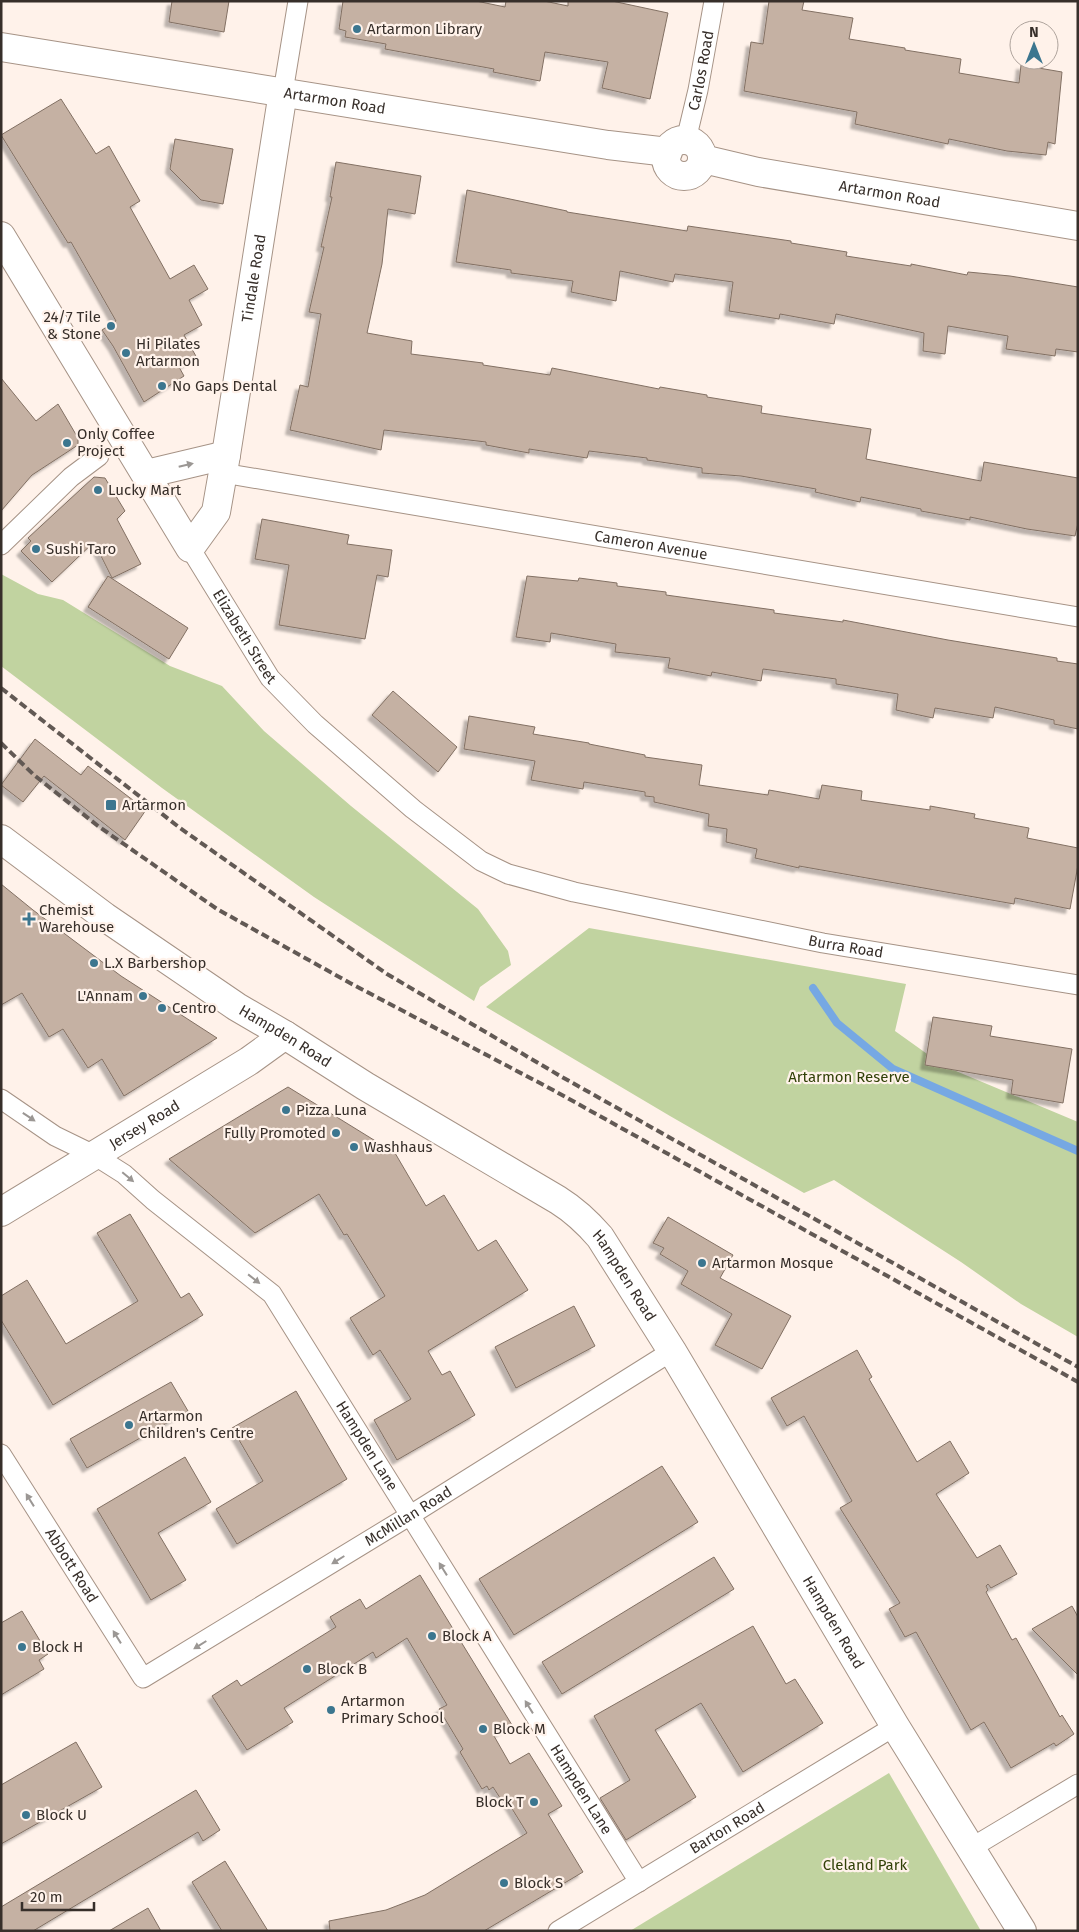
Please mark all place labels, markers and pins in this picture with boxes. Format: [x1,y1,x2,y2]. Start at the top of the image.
place label: Artarmon Library [367,20,483,38]
marker: Artarmon Library [351,23,363,35]
place label: 24/7 Tile & Stone [43,308,101,343]
marker: 24/7 Tile & Stone [105,320,117,332]
place label: Hi Pilates Artarmon [136,335,200,370]
marker: Hi Pilates Artarmon [120,347,132,359]
place label: No Gaps Dental [172,377,277,395]
marker: No Gaps Dental [156,380,168,392]
place label: Only Coffee Project [77,425,155,460]
marker: Only Coffee Project [61,437,73,449]
place label: Lucky Mart [108,481,182,499]
marker: Lucky Mart [92,484,104,496]
place label: Sushi Taro [46,540,116,558]
marker: Sushi Taro [30,543,42,555]
place label: Artarmon [122,796,186,814]
marker: Artarmon [104,798,118,812]
place label: Chemist Warehouse [39,901,114,936]
marker: Chemist Warehouse [23,913,35,925]
place label: L.X Barbershop [104,954,206,972]
marker: L.X Barbershop [88,957,100,969]
place label: L'Annam [77,987,133,1005]
marker: L'Annam [137,990,149,1002]
place label: Centro [172,999,217,1017]
marker: Centro [156,1002,168,1014]
place label: Pizza Luna [296,1101,367,1119]
marker: Pizza Luna [280,1104,292,1116]
place label: Fully Promoted [224,1124,326,1142]
marker: Fully Promoted [330,1127,342,1139]
place label: Washhaus [364,1138,432,1156]
marker: Washhaus [348,1141,360,1153]
place label: Artarmon Mosque [712,1254,833,1272]
marker: Artarmon Mosque [696,1257,708,1269]
place label: Artarmon Children's Centre [139,1407,254,1442]
marker: Artarmon Children's Centre [123,1419,135,1431]
place label: Block A [442,1627,492,1645]
marker: Block A [426,1630,438,1642]
place label: Block H [32,1638,83,1656]
marker: Block H [16,1641,28,1653]
place label: Block B [317,1660,367,1678]
marker: Block B [301,1663,313,1675]
place label: Artarmon Primary School [341,1692,444,1727]
marker: Artarmon Primary School [325,1704,337,1716]
place label: Block M [493,1720,546,1738]
marker: Block M [477,1723,489,1735]
place label: Block T [475,1793,524,1811]
marker: Block T [528,1796,540,1808]
place label: Block U [36,1806,87,1824]
marker: Block U [20,1809,32,1821]
place label: Block S [514,1874,563,1892]
marker: Block S [498,1877,510,1889]

